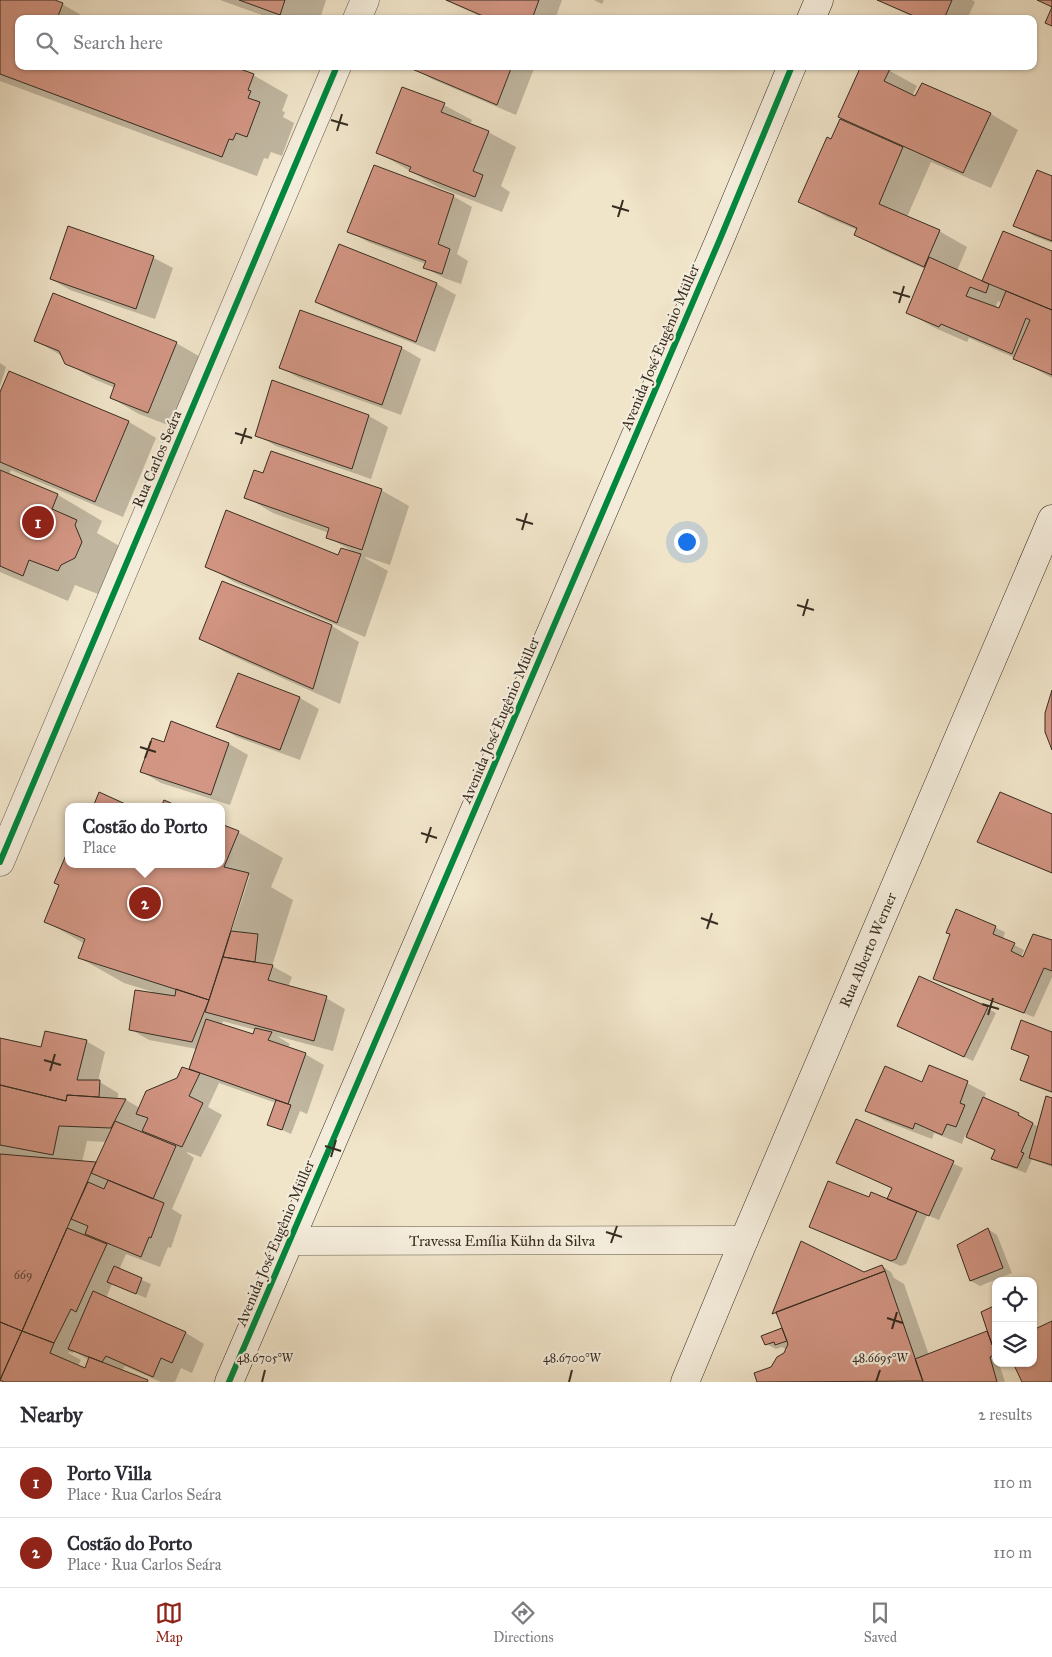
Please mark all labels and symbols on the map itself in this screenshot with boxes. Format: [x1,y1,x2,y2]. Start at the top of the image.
street label: Avenida José Eugênio Müller [616,261,704,434]
street label: Rua Carlos Seára [128,407,186,510]
pin: 1 [22,503,54,541]
your location [674,529,700,555]
street label: Avenida José Eugênio Müller [456,634,544,807]
pin: 2 [129,884,161,922]
street label: Rua Alberto Werner [836,890,900,1010]
street label: Avenida José Eugênio Müller [231,1157,319,1330]
street label: Travessa Emília Kühn da Silva [409,1232,596,1250]
house number: 669 [14,1268,32,1282]
text: 48.6705°W [237,1351,294,1365]
text: 48.6700°W [543,1351,602,1365]
text: 48.6695°W [852,1351,908,1365]

